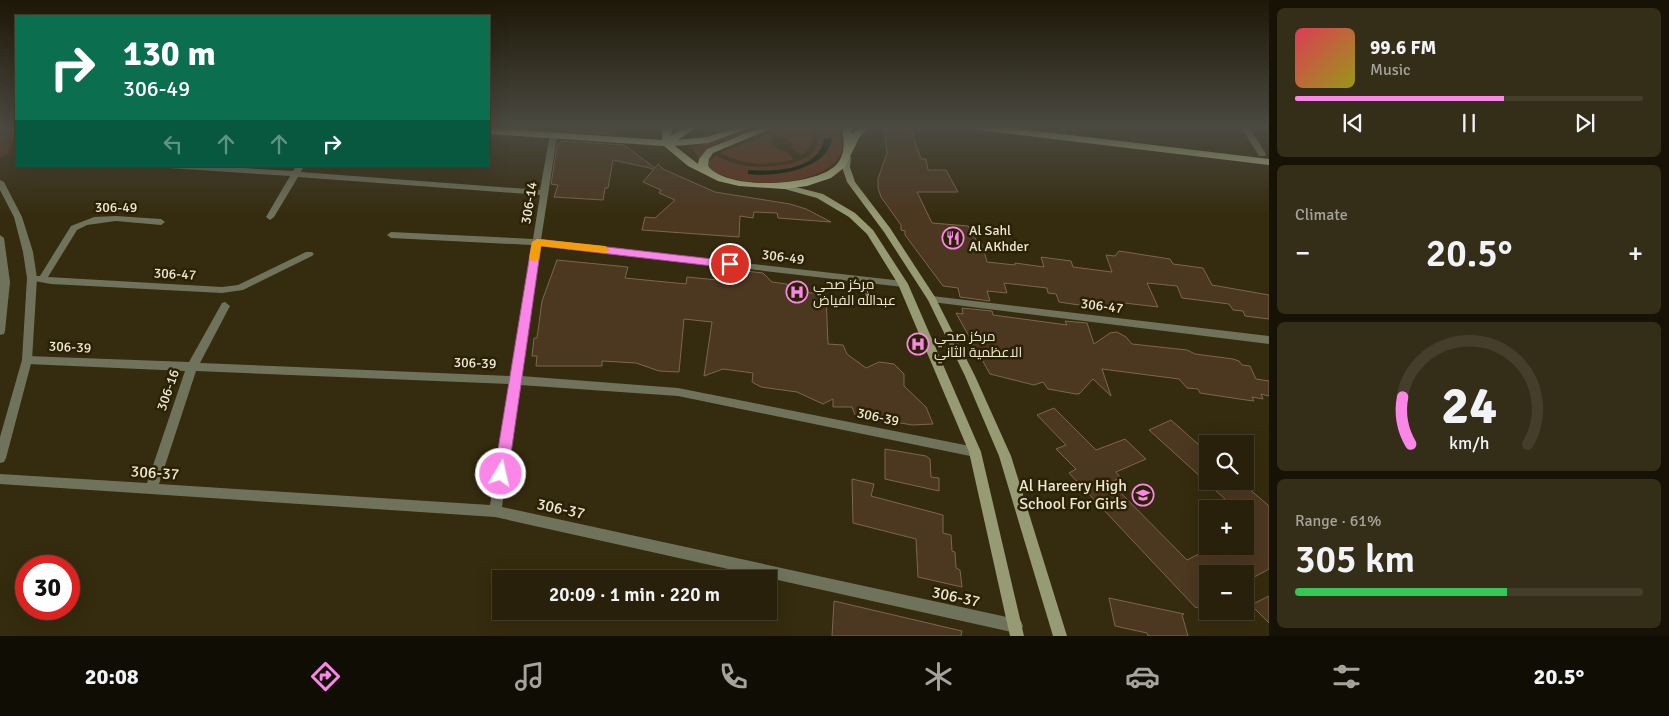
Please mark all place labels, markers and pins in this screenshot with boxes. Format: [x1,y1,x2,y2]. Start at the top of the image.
place label: Al Sahl Al AKhder [969,222,1030,255]
restaurant icon: Al Sahl Al AKhder [941,226,965,250]
pin [709,243,751,285]
place label: مركز صحي عبدالله الفياض [813,276,896,309]
hospital icon: مركز صحي عبدالله الفياض [785,280,809,304]
place label: مركز صحي الاعظمية الثاني [934,328,1022,364]
hospital icon: مركز صحي الاعظمية الثاني [906,332,930,356]
place label: Al Hareery High School For Girls [1019,476,1127,514]
school or university icon: Al Hareery High School For Girls [1131,483,1155,507]

